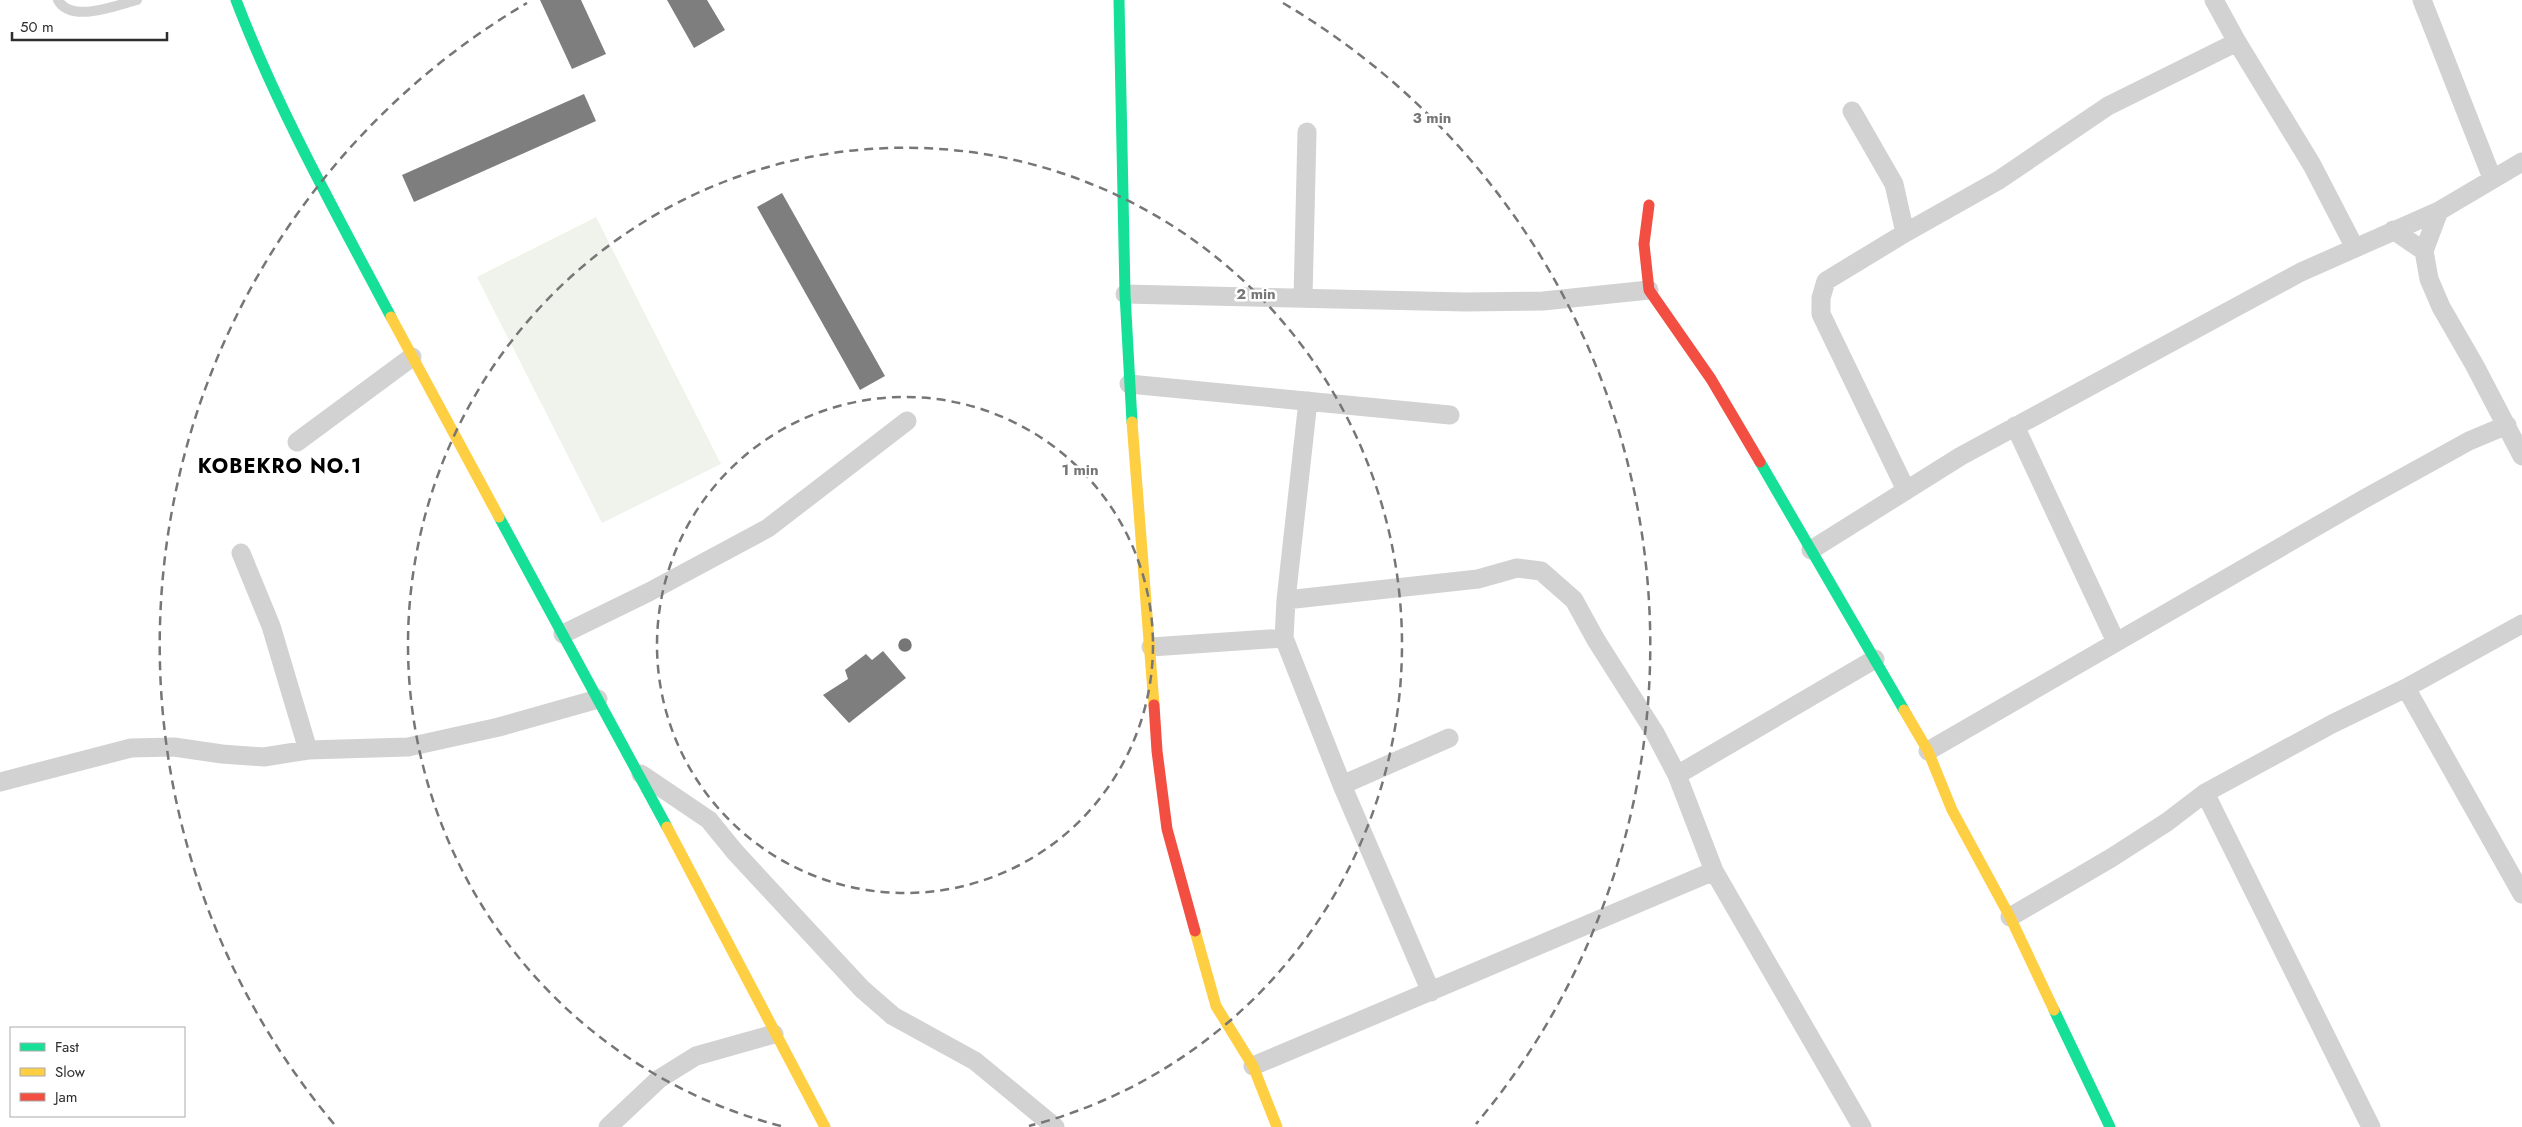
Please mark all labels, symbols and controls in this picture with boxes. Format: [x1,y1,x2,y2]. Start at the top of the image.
scale bar [12,10,168,42]
text: 50 m [20,16,54,38]
text: 3 min [1413,107,1451,129]
text: 2 min [1236,283,1276,305]
district label: KOBEKRO NO.1 [198,452,362,481]
text: 1 min [1061,459,1099,481]
centre of rings [896,636,914,654]
legend [10,1027,185,1117]
text: Fast [55,1036,79,1058]
text: Slow [55,1061,86,1083]
text: Jam [53,1086,78,1108]

